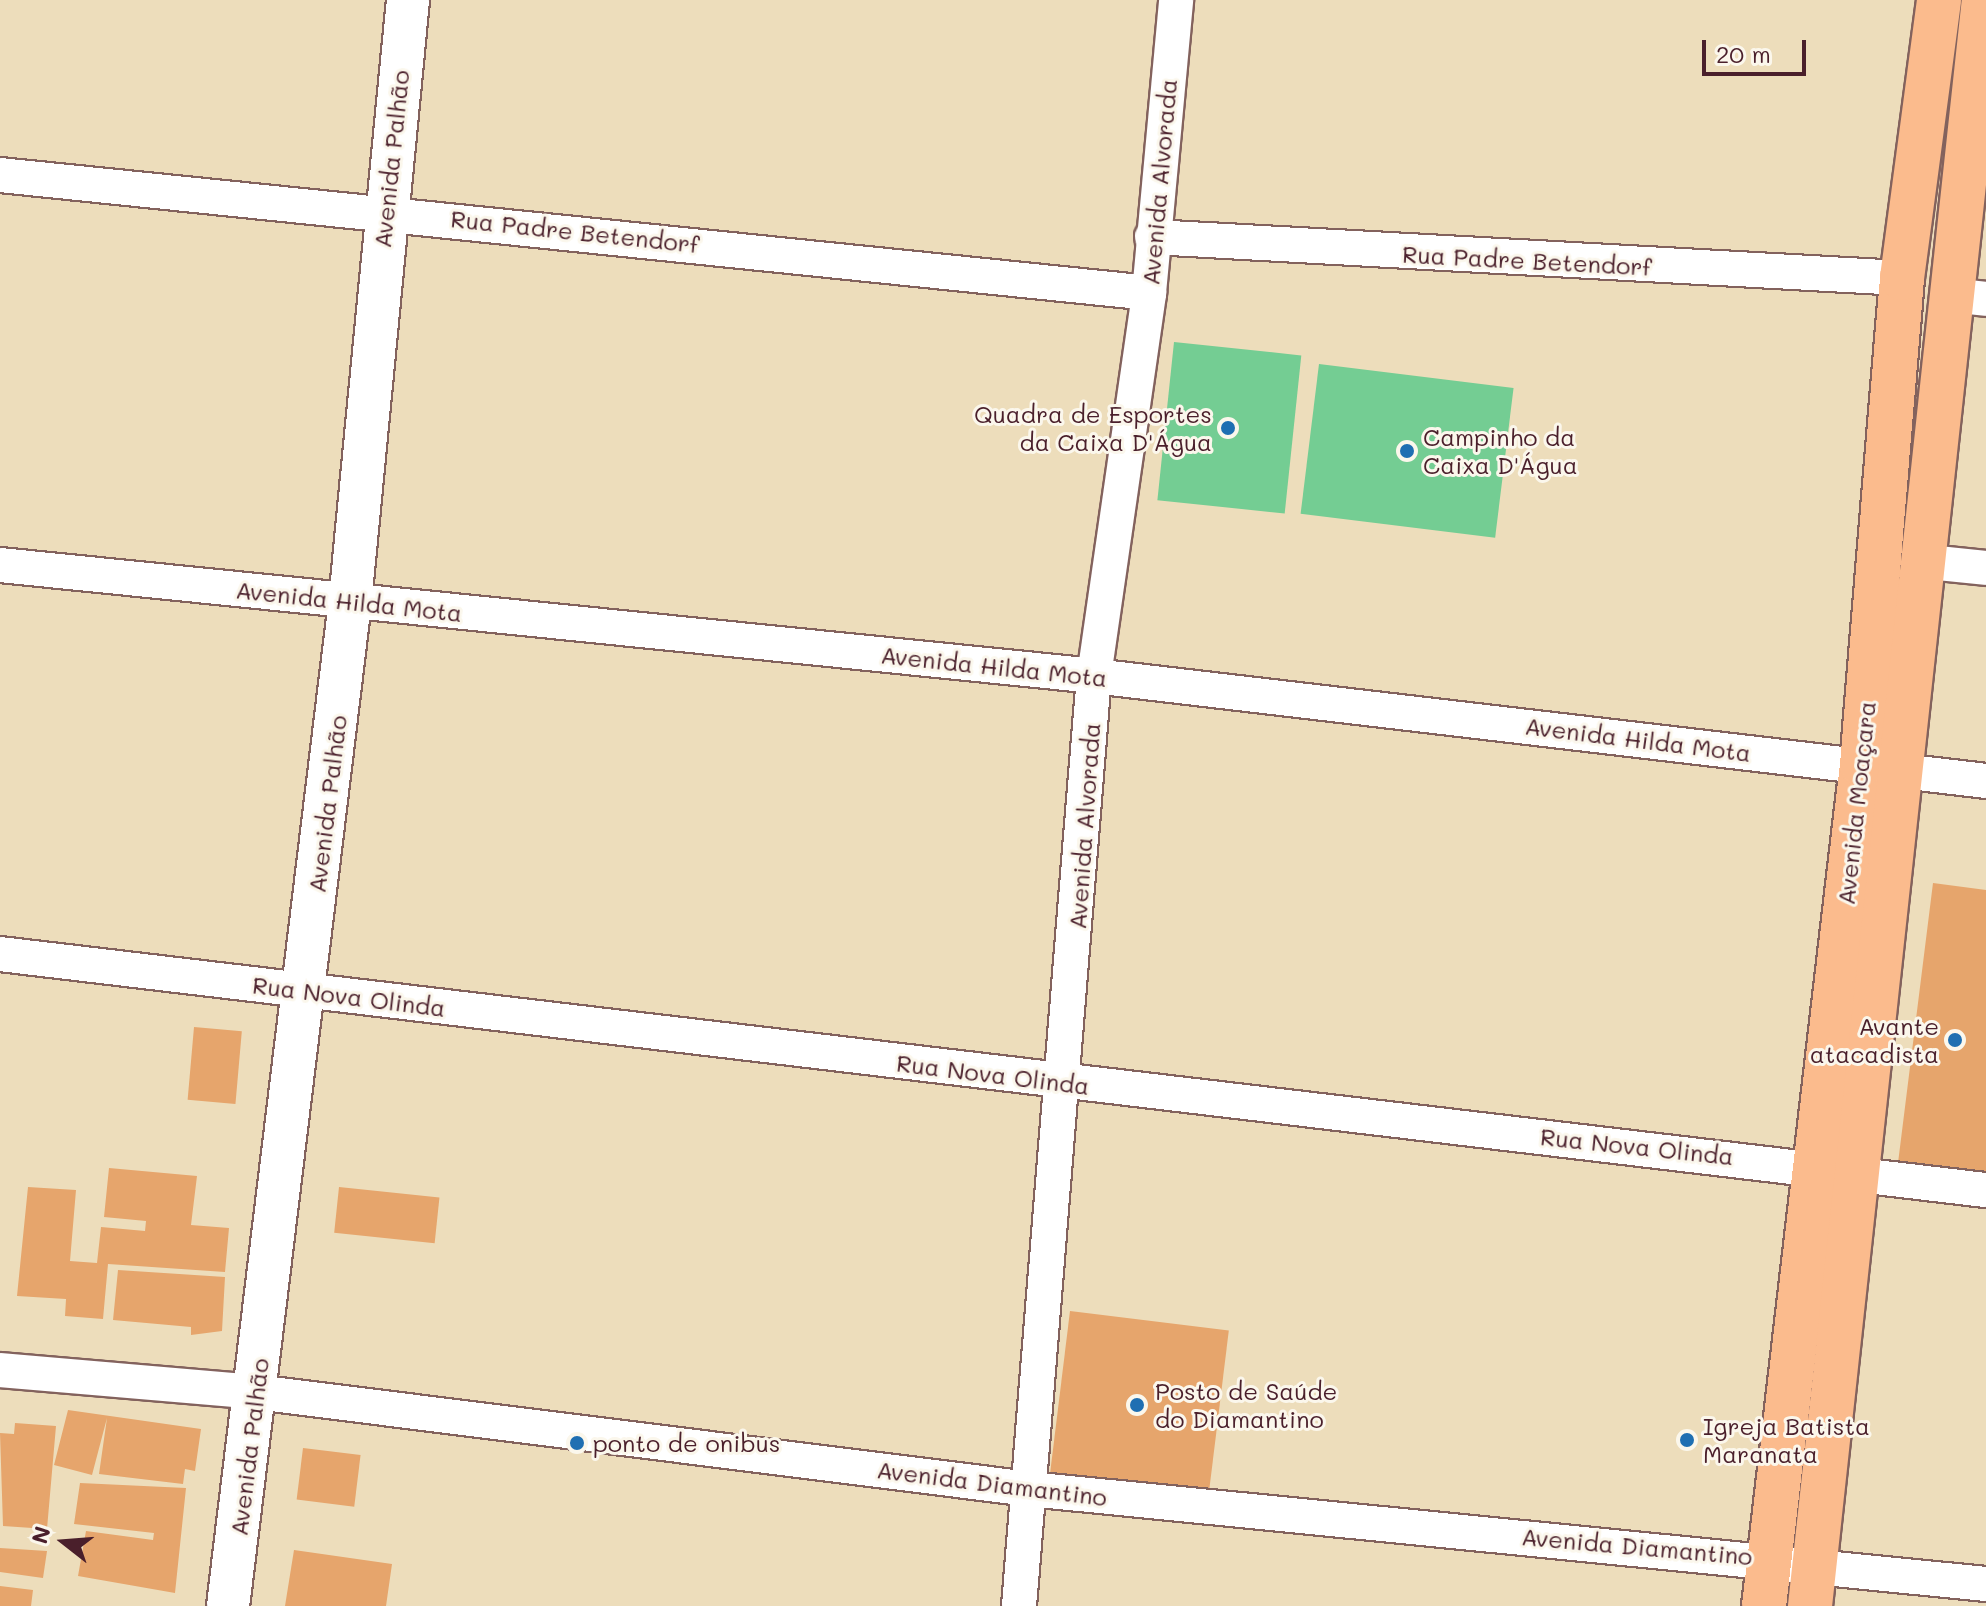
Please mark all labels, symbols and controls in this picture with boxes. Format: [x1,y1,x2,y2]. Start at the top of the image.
scale bar [1706,24,1810,74]
text: 20 m [1716,38,1771,69]
street label: Avenida Palhão [367,69,415,249]
street label: Avenida Alvorada [1136,78,1182,286]
street label: Rua Padre Betendorf [449,204,701,258]
street label: Rua Padre Betendorf [1401,239,1653,281]
place label: Quadra de Esportes da Caixa D'Água [974,400,1212,456]
marker: Quadra de Esportes da Caixa D'Água [1219,419,1237,437]
place label: Campinho da Caixa D'Água [1423,423,1578,479]
marker: Campinho da Caixa D'Água [1398,442,1416,460]
street label: Avenida Hilda Mota [234,575,464,627]
street label: Avenida Hilda Mota [879,640,1109,692]
street label: Avenida Moaçara [1831,700,1881,906]
street label: Avenida Hilda Mota [1523,711,1753,767]
street label: Avenida Palhão [302,714,352,894]
street label: Avenida Alvorada [1062,722,1106,930]
street label: Rua Nova Olinda [251,970,447,1022]
place label: Avante atacadista [1810,1012,1939,1068]
marker: Avante atacadista [1946,1031,1964,1049]
street label: Rua Nova Olinda [895,1048,1091,1100]
street label: Rua Nova Olinda [1539,1122,1735,1170]
street label: Avenida Palhão [224,1357,274,1537]
place label: Posto de Saúde do Diamantino [1155,1377,1337,1433]
marker: Posto de Saúde do Diamantino [1126,1394,1148,1416]
place label: Igreja Batista Maranata [1703,1412,1870,1468]
place label: ponto de onibus [593,1429,781,1457]
marker: Igreja Batista Maranata [1678,1431,1696,1449]
marker: ponto de onibus [568,1434,586,1452]
street label: Avenida Diamantino [875,1455,1109,1511]
north arrow [24,1502,104,1582]
street label: Avenida Diamantino [1520,1522,1754,1570]
text: N [24,1523,57,1547]

